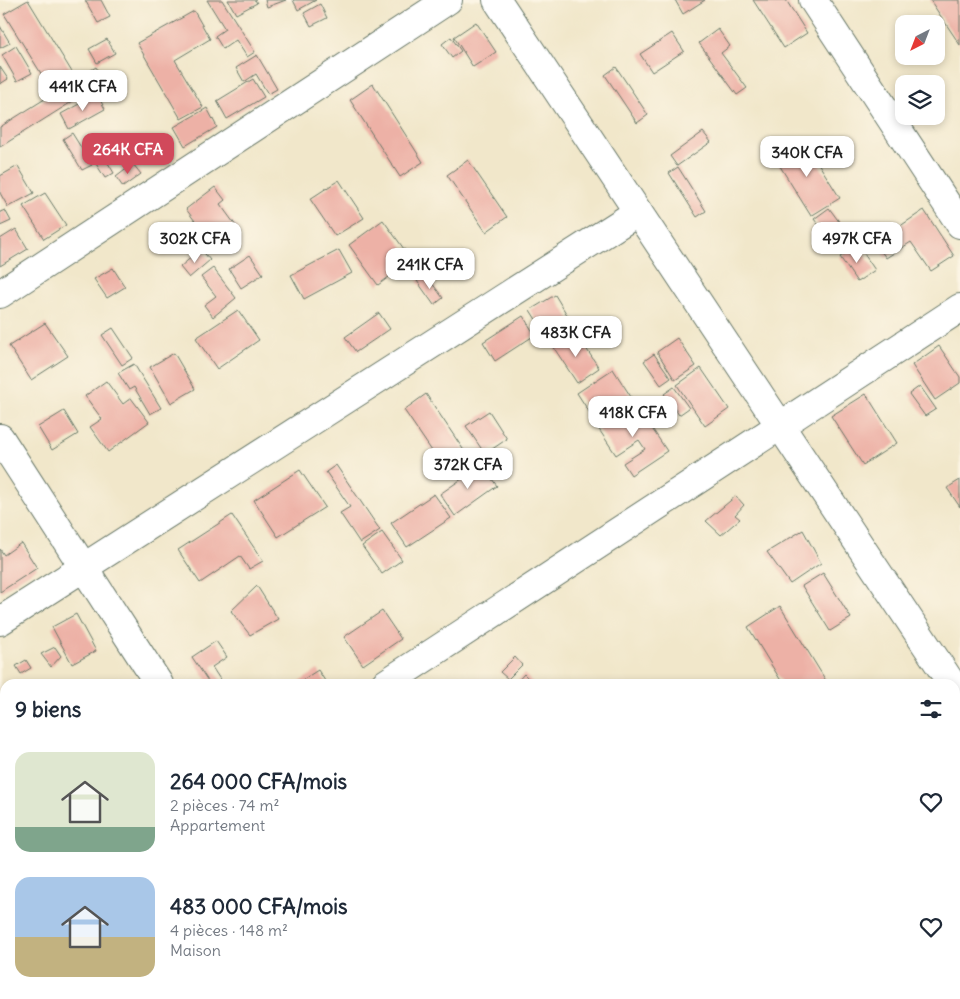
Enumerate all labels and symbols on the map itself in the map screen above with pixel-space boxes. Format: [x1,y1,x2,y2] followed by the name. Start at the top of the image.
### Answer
[895,15,945,65] north arrow
[31,70,135,112] pin: 441K CFA
[76,132,180,175] pin: 264K CFA
[755,136,859,178] pin: 340K CFA
[143,222,247,264] pin: 302K CFA
[805,222,909,264] pin: 497K CFA
[378,248,482,290] pin: 241K CFA
[524,316,628,358] pin: 483K CFA
[581,396,685,438] pin: 418K CFA
[416,448,520,490] pin: 372K CFA

